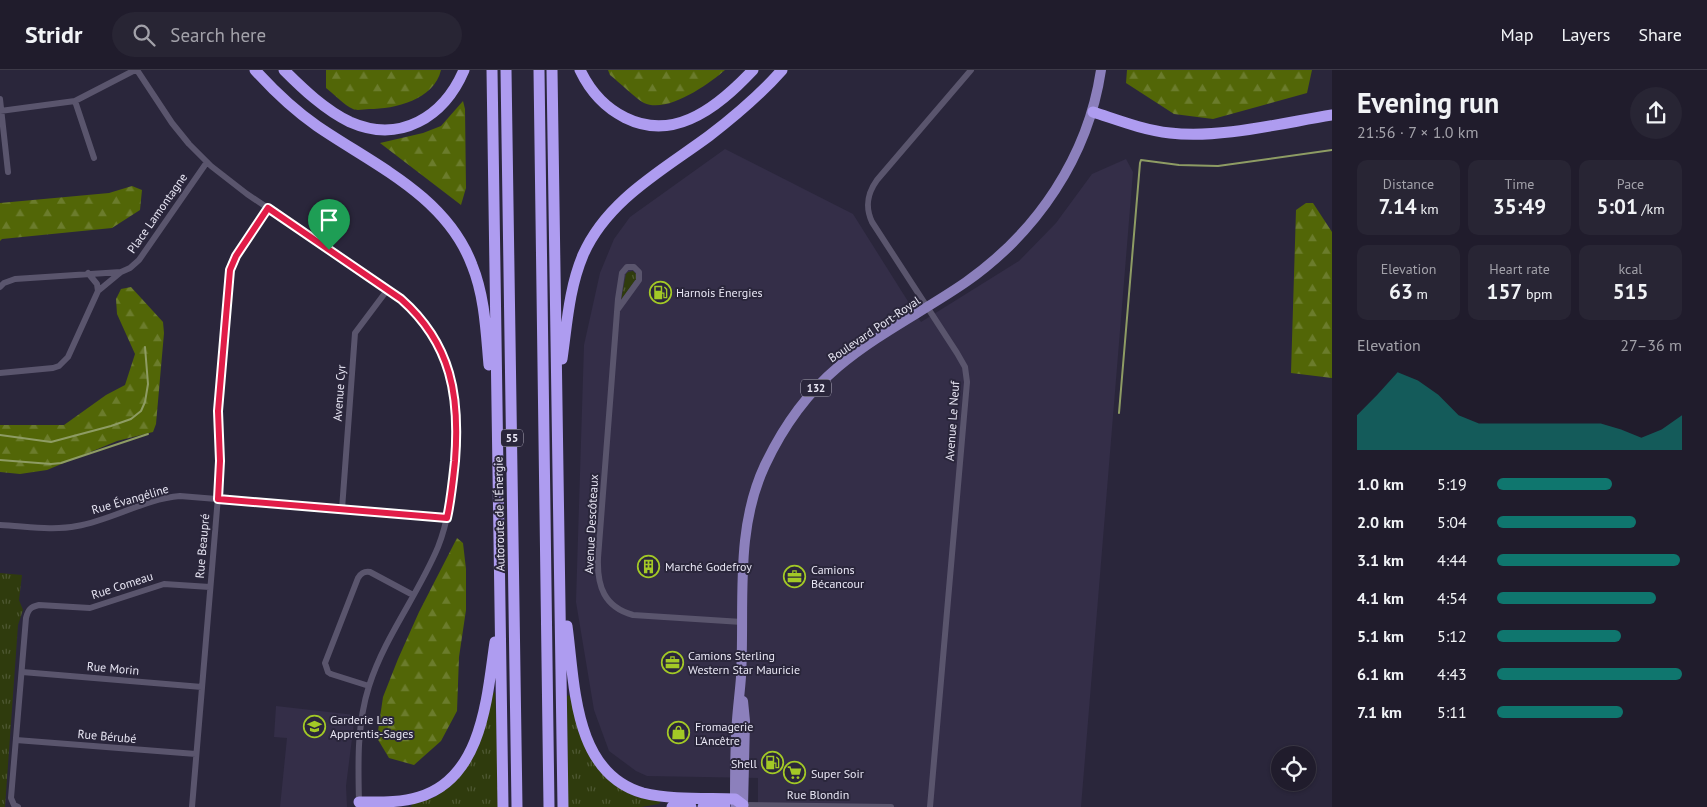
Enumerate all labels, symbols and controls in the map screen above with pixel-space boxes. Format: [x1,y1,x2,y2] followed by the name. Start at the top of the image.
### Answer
[112,12,462,57] search box
[25,19,82,50] text: Stridr
[130,21,158,49] icon: search
[170,23,266,47] text: Search here
[1501,23,1533,46] text: Map
[1561,23,1610,46] text: Layers
[1638,23,1682,46] text: Share
[1357,84,1499,121] text: Evening run
[1630,87,1682,139] button: share
[1357,122,1478,142] text: 21:56 · 7 × 1.0 km
[124,170,190,256] street label: Place Lamontagne
[1383,175,1434,193] text: Distance
[1504,175,1535,193] text: Time
[1617,175,1644,193] text: Pace
[1378,193,1417,220] text: 7.14
[1493,193,1546,220] text: 35:49
[1596,193,1638,220] text: 5:01
[308,199,350,250] pin
[1417,200,1439,218] text: km
[1638,200,1665,218] text: /km
[315,206,343,234] icon: arrive
[1381,260,1436,278] text: Elevation
[1489,260,1550,278] text: Heart rate
[1619,260,1642,278] text: kcal
[1389,278,1413,305] text: 63
[1487,278,1522,305] text: 157
[1613,278,1648,305] text: 515
[648,280,672,304] fuel station icon: Harnois Énergies
[676,285,763,300] place label: Harnois Énergies
[1413,285,1428,303] text: m
[1522,285,1552,303] text: bpm
[825,292,923,365] street label: Boulevard Port-Royal
[1357,335,1421,355] text: Elevation
[1620,335,1682,355] text: 27–36 m
[330,364,348,422] street label: Avenue Cyr
[942,379,962,461] street label: Avenue Le Neuf
[801,380,831,396] road number: 132
[501,429,523,446] road number: 55
[490,456,508,572] street label: Autoroute de l'Énergie
[581,474,601,574] street label: Avenue Descôteaux
[1357,474,1404,494] text: 1.0 km
[1437,474,1467,494] text: 5:19
[90,481,170,517] street label: Rue Évangéline
[1357,512,1404,532] text: 2.0 km
[1437,512,1467,532] text: 5:04
[192,513,212,579] street label: Rue Beaupré
[1357,550,1404,570] text: 3.1 km
[1437,550,1467,570] text: 4:44
[637,554,661,578] building icon: Marché Godefroy
[665,559,752,574] place label: Marché Godefroy
[811,562,864,591] place label: Camions Bécancour
[783,564,807,588] office icon: Camions Bécancour
[89,568,155,602] street label: Rue Comeau
[1357,588,1404,608] text: 4.1 km
[1437,588,1467,608] text: 4:54
[1357,626,1404,646] text: 5.1 km
[1437,626,1467,646] text: 5:12
[688,648,800,677] place label: Camions Sterling Western Star Mauricie
[660,650,684,674] office icon: Camions Sterling Western Star Mauricie
[86,658,140,678] street label: Rue Morin
[1357,664,1404,684] text: 6.1 km
[1437,664,1467,684] text: 4:43
[1357,702,1402,722] text: 7.1 km
[1437,702,1467,722] text: 5:11
[330,712,413,741] place label: Garderie Les Apprentis-Sages
[302,714,326,738] school or university icon: Garderie Les Apprentis-Sages
[695,719,753,748] place label: Fromagerie L'Ancêtre
[667,721,691,745] shop icon: Fromagerie L'Ancêtre
[77,726,137,746] street label: Rue Bérubé
[1271,746,1316,791] map controls
[1271,746,1316,791] button: locate
[761,751,785,775] fuel station icon: Shell
[731,756,757,771] place label: Shell
[783,761,807,785] supermarket icon: Super Soir
[811,766,864,781] place label: Super Soir
[787,787,849,802] street label: Rue Blondin

